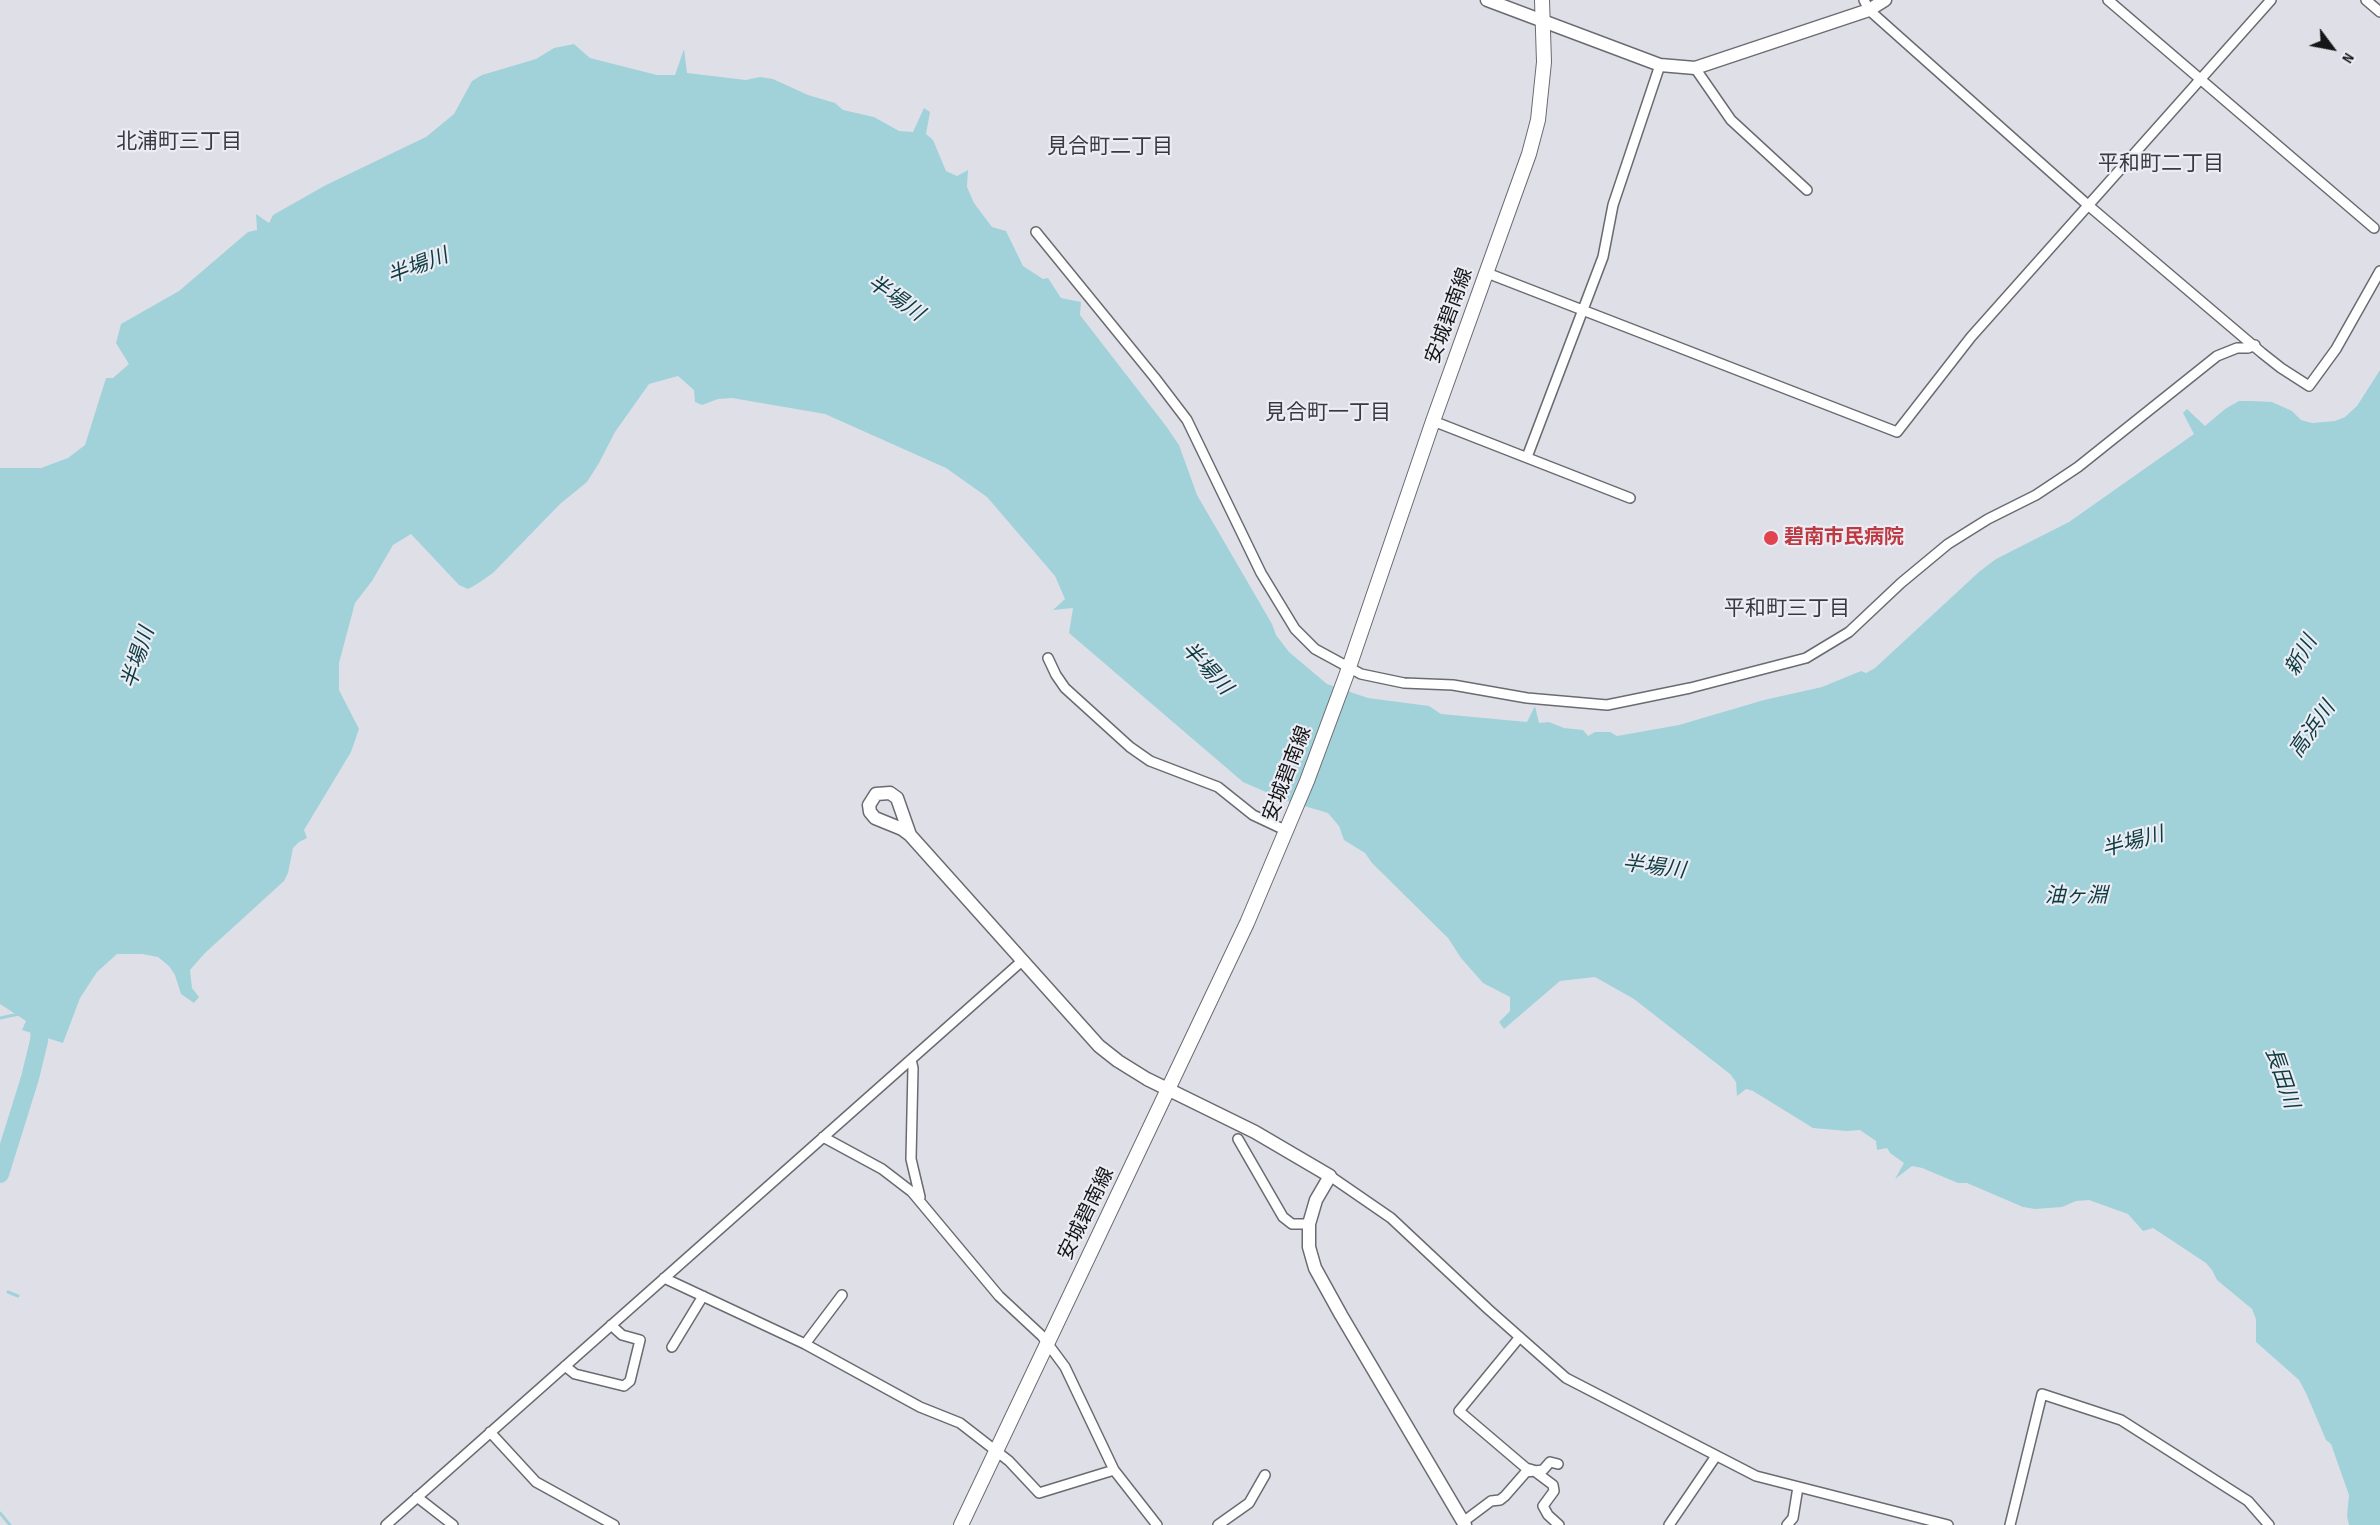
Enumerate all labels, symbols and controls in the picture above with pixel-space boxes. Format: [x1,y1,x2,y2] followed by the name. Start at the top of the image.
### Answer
[2302,18,2362,78] north arrow
[2337,49,2358,66] text: N
[116,130,242,156] district label: 北浦町三丁目
[1047,135,1173,161] district label: 見合町二丁目
[2098,152,2224,178] district label: 平和町二丁目
[384,244,452,290] water label: 半場川
[1422,265,1478,367] street label: 安城碧南線
[862,271,928,327] water label: 半場川
[1265,401,1391,427] district label: 見合町一丁目
[1784,526,1904,550] place label: 碧南市民病院
[1762,529,1780,547] marker: 碧南市民病院
[1724,597,1850,623] district label: 平和町三丁目
[117,624,161,692] water label: 半場川
[2281,632,2323,680] water label: 新川
[1175,637,1237,701] water label: 半場川
[2285,697,2341,763] water label: 高浜川
[1259,723,1317,825] street label: 安城碧南線
[2099,823,2167,863] water label: 半場川
[1621,852,1687,884] water label: 半場川
[2045,884,2107,910] water label: 油ヶ淵
[2259,1044,2303,1112] water label: 長田川
[1054,1164,1120,1264] street label: 安城碧南線

